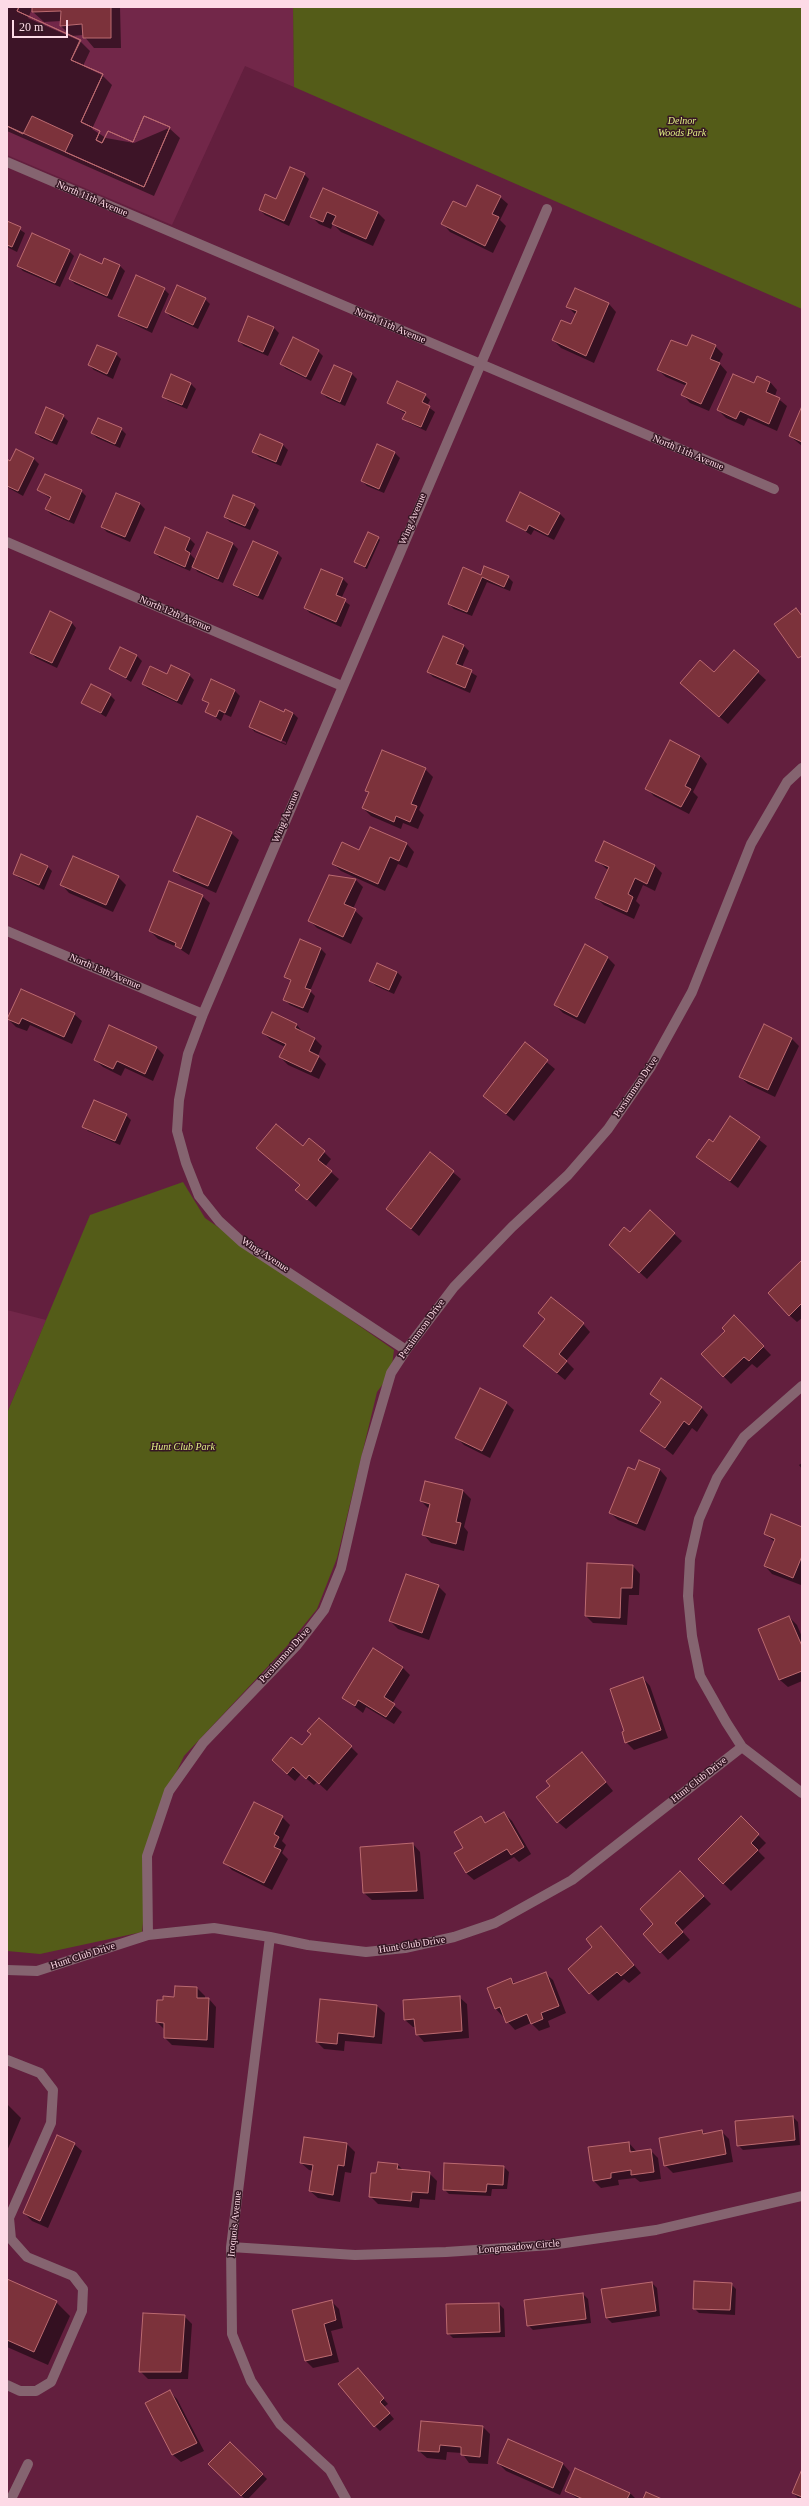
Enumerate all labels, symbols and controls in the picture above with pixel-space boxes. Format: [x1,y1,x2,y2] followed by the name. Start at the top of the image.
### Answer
[14,12,70,38] scale bar
[19,20,43,34] text: 20 m
[658,115,706,138] park label: Delnor Woods Park
[55,179,129,219] street label: North 11th Avenue
[353,306,427,346] street label: North 11th Avenue
[651,433,725,473] street label: North 11th Avenue
[397,491,429,547] street label: Wing Avenue
[137,594,213,634] street label: North 12th Avenue
[270,789,302,845] street label: Wing Avenue
[67,952,143,992] street label: North 13th Avenue
[611,1054,661,1120] street label: Persimmon Drive
[239,1235,291,1275] street label: Wing Avenue
[396,1297,448,1361] street label: Persimmon Drive
[151,1441,215,1453] park label: Hunt Club Park
[257,1625,313,1685] street label: Persimmon Drive
[669,1755,729,1805] street label: Hunt Club Drive
[378,1934,446,1956] street label: Hunt Club Drive
[49,1940,117,1972] street label: Hunt Club Drive
[226,2190,244,2258] street label: Iroquois Avenue
[478,2237,560,2257] street label: Longmeadow Circle

